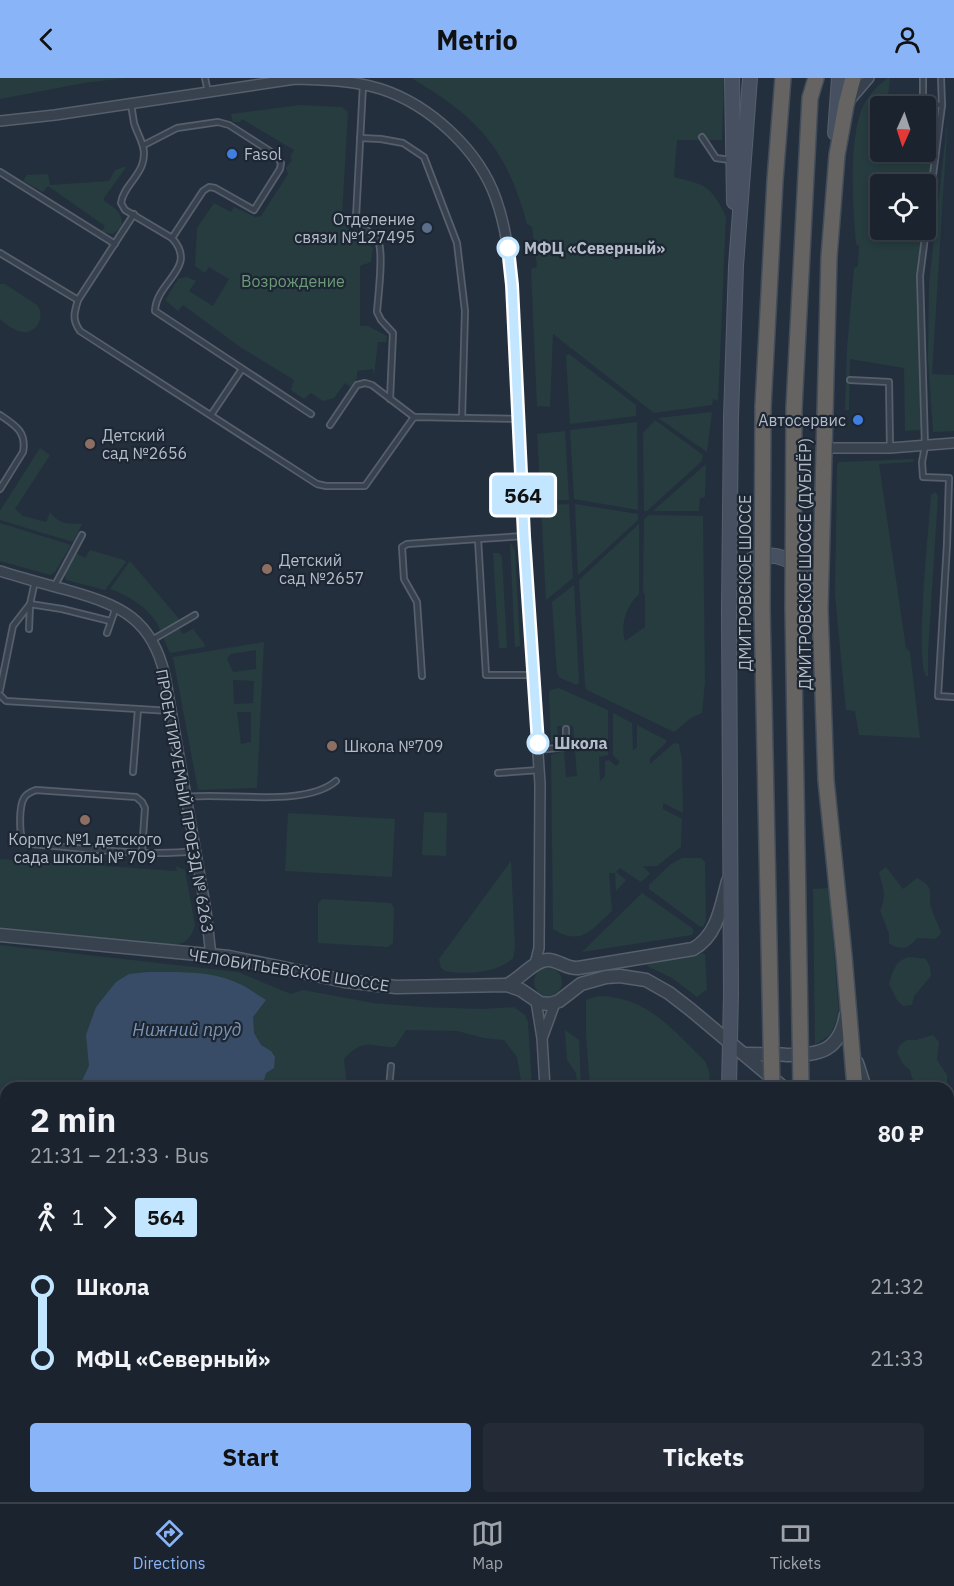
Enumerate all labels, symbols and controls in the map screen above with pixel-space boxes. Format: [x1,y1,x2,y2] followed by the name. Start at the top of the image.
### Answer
[436,22,518,57] text: Metrio
[30,23,63,56] icon: back
[891,23,924,56] icon: person
[870,96,936,162] north arrow
[870,96,936,240] map controls
[244,144,282,164] place label: Fasol
[225,147,239,161] marker: Fasol
[870,174,936,240] button: locate
[294,209,415,247] place label: Отделение связи №127495
[420,221,434,235] marker: Отделение связи №127495
[497,237,519,259] marker: МФЦ «Северный»
[524,238,665,258] place label: МФЦ «Северный»
[241,271,345,291] park label: Возрождение
[758,410,846,430] place label: Автосервис
[851,413,865,427] marker: Автосервис
[102,425,187,463] place label: Детский сад №2656
[83,437,97,451] marker: Детский сад №2656
[795,438,815,690] street label: ДМИТРОВСКОЕ ШОССЕ (ДУБЛЁР)
[488,476,558,514] line badge: 564
[504,481,542,509] text: 564
[735,495,755,671] street label: ДМИТРОВСКОЕ ШОССЕ
[279,550,364,588] place label: Детский сад №2657
[260,562,274,576] marker: Детский сад №2657
[152,667,218,935] street label: ПРОЕКТИРУЕМЫЙ ПРОЕЗД № 6263
[527,732,549,754] marker: Школа
[554,733,608,753] place label: Школа
[344,736,443,756] place label: Школа №709
[325,739,339,753] marker: Школа №709
[78,813,92,827] marker: Корпус №1 детского сада школы № 709
[8,829,162,867] place label: Корпус №1 детского сада школы № 709
[187,944,391,996] street label: ЧЕЛОБИТЬЕВСКОЕ ШОССЕ
[132,1018,242,1041] water label: Нижний пруд
[30,1098,116,1141] text: 2 min
[878,1119,924,1148] text: 80 ₽
[30,1142,209,1169] text: 21:31 – 21:33 · Bus
[30,1201,63,1234] icon: walk
[93,1201,126,1234] icon: forward
[147,1203,185,1231] text: 564
[72,1204,84,1231] text: 1
[76,1272,150,1301] text: Школа
[870,1273,924,1300] text: 21:32
[76,1344,270,1373] text: МФЦ «Северный»
[870,1345,924,1372] text: 21:33
[30,1423,471,1492] button: Start
[483,1423,924,1492] button: Tickets
[133,1517,206,1573] tab: Directions
[471,1517,504,1573] tab: Map
[770,1517,821,1573] tab: Tickets

